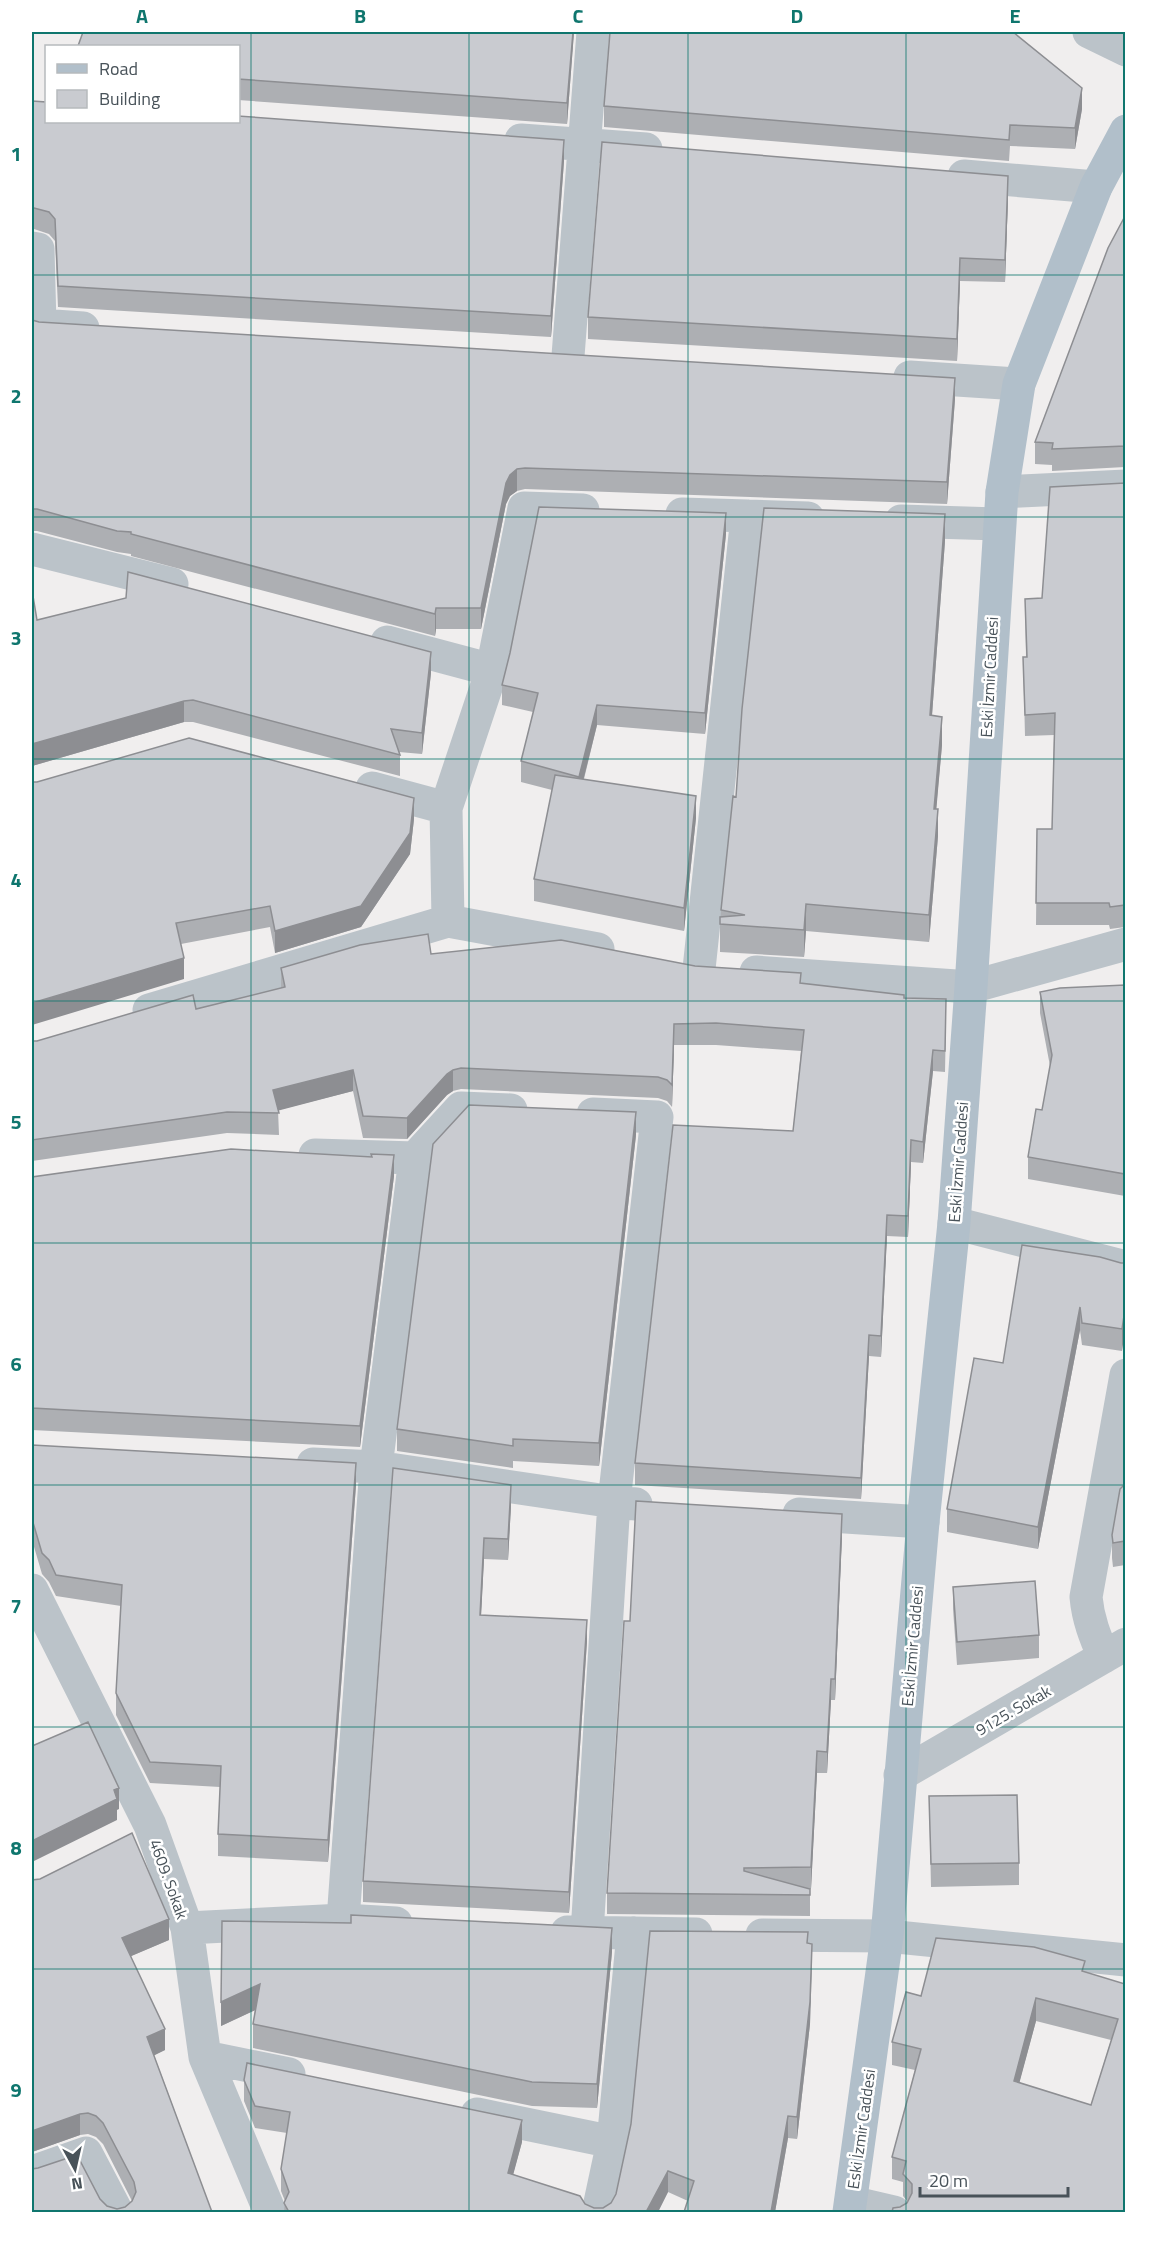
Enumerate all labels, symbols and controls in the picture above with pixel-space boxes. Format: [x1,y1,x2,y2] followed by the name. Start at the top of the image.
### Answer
[136,0,148,31] text: A
[354,0,366,31] text: B
[573,0,584,31] text: C
[791,0,803,31] text: D
[1009,0,1021,31] text: E
[45,45,240,123] legend
[99,55,138,82] text: Road
[99,85,160,112] text: Building
[10,138,22,169] text: 1
[10,380,22,411] text: 2
[974,616,1004,738] street label: Eski İzmir Caddesi
[10,622,22,653] text: 3
[10,864,22,895] text: 4
[942,1101,974,1223] street label: Eski İzmir Caddesi
[10,1106,22,1137] text: 5
[10,1348,22,1379] text: 6
[895,1585,929,1707] street label: Eski İzmir Caddesi
[10,1590,22,1621] text: 7
[971,1679,1055,1741] street label: 9125. Sokak
[10,1832,22,1863] text: 8
[143,1836,195,1923] street label: 4609. Sokak
[841,2068,881,2190] street label: Eski İzmir Caddesi
[10,2074,22,2105] text: 9
[45,2139,105,2199] north arrow
[920,2160,1068,2198] scale bar
[929,2167,968,2194] text: 20 m
[70,2171,84,2197] text: N

